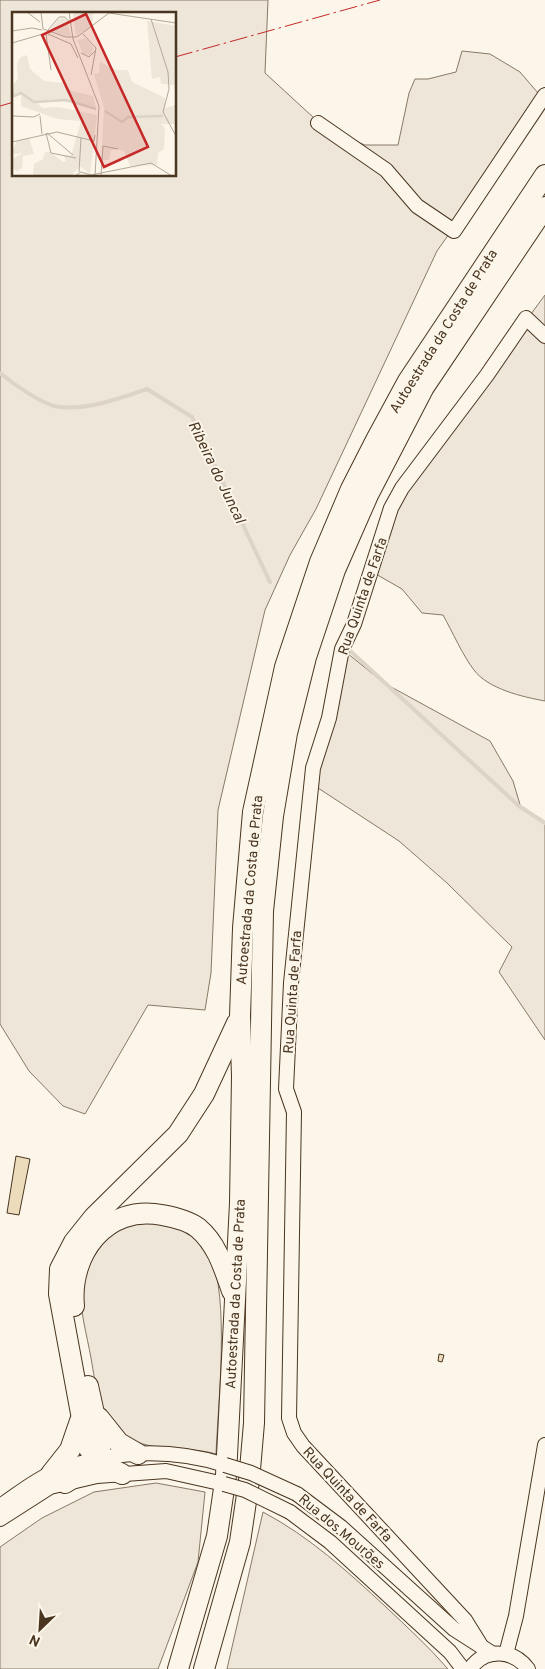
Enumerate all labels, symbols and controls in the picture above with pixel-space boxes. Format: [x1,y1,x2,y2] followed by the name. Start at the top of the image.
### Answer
[12,12,176,176] inset map
[387,247,502,417] street label: Autoestrada da Costa de Prata
[183,418,249,528] water label: Ribeira do Juncal
[335,535,392,658] street label: Rua Quinta de Farfa
[234,795,267,986] street label: Autoestrada da Costa de Prata
[281,930,306,1054] street label: Rua Quinta de Farfa
[223,1199,250,1390] street label: Autoestrada da Costa de Prata
[299,1444,395,1546] street label: Rua Quinta de Farfa
[294,1491,388,1573] street label: Rua dos Mourões
[15,1604,65,1654] north arrow
[27,1630,43,1649] text: N

